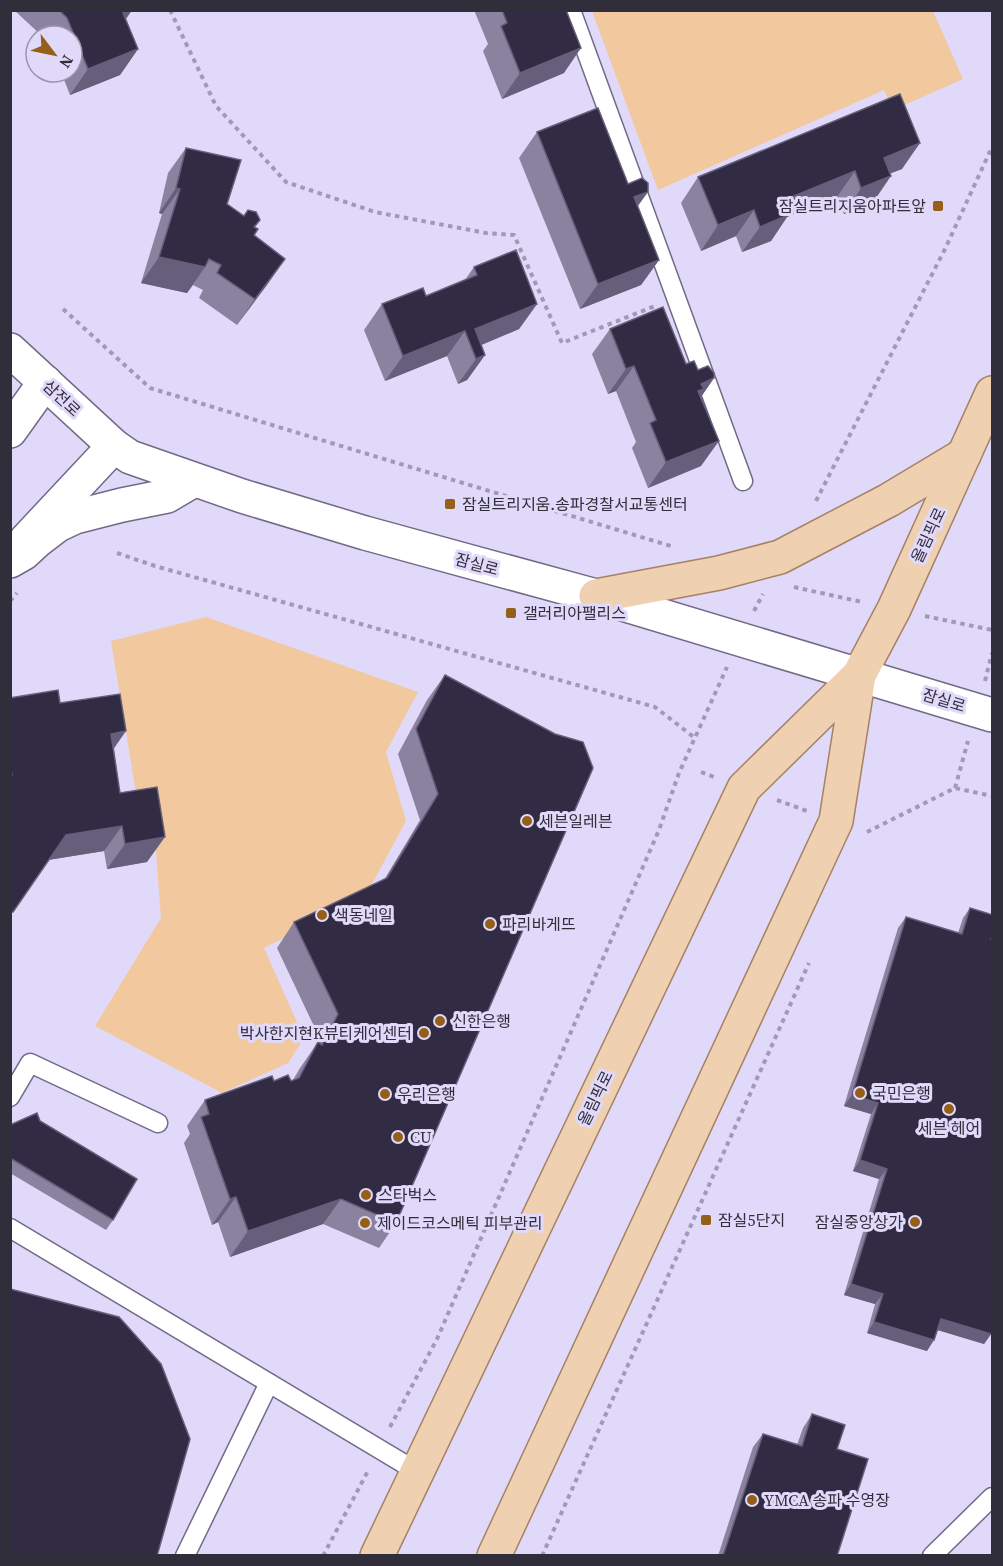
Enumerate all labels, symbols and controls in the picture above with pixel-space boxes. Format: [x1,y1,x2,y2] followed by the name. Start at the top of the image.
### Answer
[24,24,84,84] north arrow
[54,51,79,73] text: N
[779,195,926,217] place label: 잠실트리지움아파트앞
[931,199,945,213] marker: 잠실트리지움아파트앞
[38,375,86,421] street label: 삼전로
[462,493,688,515] place label: 잠실트리지움.송파경찰서교통센터
[443,497,457,511] marker: 잠실트리지움.송파경찰서교통센터
[906,503,951,566] street label: 올림픽로
[453,548,501,580] street label: 잠실로
[523,602,626,624] place label: 갤러리아팰리스
[504,606,518,620] marker: 갤러리아팰리스
[920,683,969,717] street label: 잠실로
[539,810,613,832] place label: 세븐일레븐
[520,814,534,828] marker: 세븐일레븐
[334,904,393,926] place label: 색동네일
[315,908,329,922] marker: 색동네일
[502,913,576,935] place label: 파리바게뜨
[483,917,497,931] marker: 파리바게뜨
[452,1010,511,1032] place label: 신한은행
[433,1014,447,1028] marker: 신한은행
[239,1022,412,1044] place label: 박사한지현K뷰티케어센터
[417,1026,431,1040] marker: 박사한지현K뷰티케어센터
[572,1066,618,1129] street label: 올림픽로
[872,1082,931,1104] place label: 국민은행
[397,1083,456,1105] place label: 우리은행
[853,1086,867,1100] marker: 국민은행
[378,1087,392,1101] marker: 우리은행
[942,1102,956,1116] marker: 세븐 헤어
[918,1117,980,1139] place label: 세븐 헤어
[410,1126,432,1148] place label: CU
[391,1130,405,1144] marker: CU
[378,1184,437,1206] place label: 스타벅스
[359,1188,373,1202] marker: 스타벅스
[718,1209,785,1231] place label: 잠실5단지
[815,1211,903,1233] place label: 잠실중앙상가
[377,1212,543,1234] place label: 제이드코스메틱 피부관리
[699,1213,713,1227] marker: 잠실5단지
[908,1215,922,1229] marker: 잠실중앙상가
[358,1216,372,1230] marker: 제이드코스메틱 피부관리
[764,1489,890,1511] place label: YMCA 송파 수영장
[745,1493,759,1507] marker: YMCA 송파 수영장

